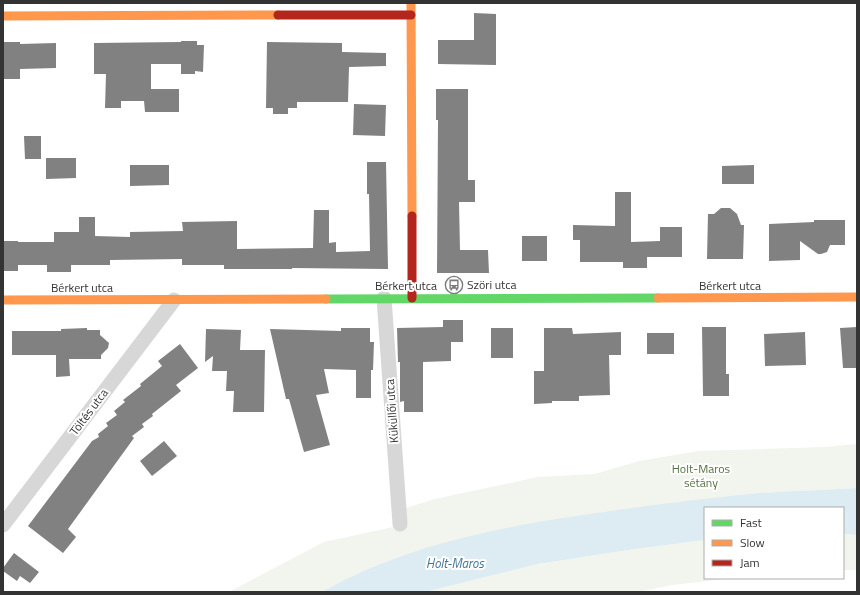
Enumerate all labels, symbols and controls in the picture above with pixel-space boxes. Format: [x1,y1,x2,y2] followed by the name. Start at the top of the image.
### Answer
[444,275,464,295] bus stop icon: Szöri utca
[467,275,516,294] place label: Szöri utca
[375,276,437,295] street label: Bérkert utca
[699,276,761,295] street label: Bérkert utca
[51,278,113,297] street label: Bérkert utca
[380,378,403,444] street label: Küküllői utca
[65,384,113,439] street label: Töltés utca
[672,459,731,492] park label: Holt-Maros sétány
[704,507,844,579] legend
[740,513,763,532] text: Fast
[740,533,765,552] text: Slow
[426,553,485,573] water label: Holt-Maros
[740,553,760,572] text: Jam

